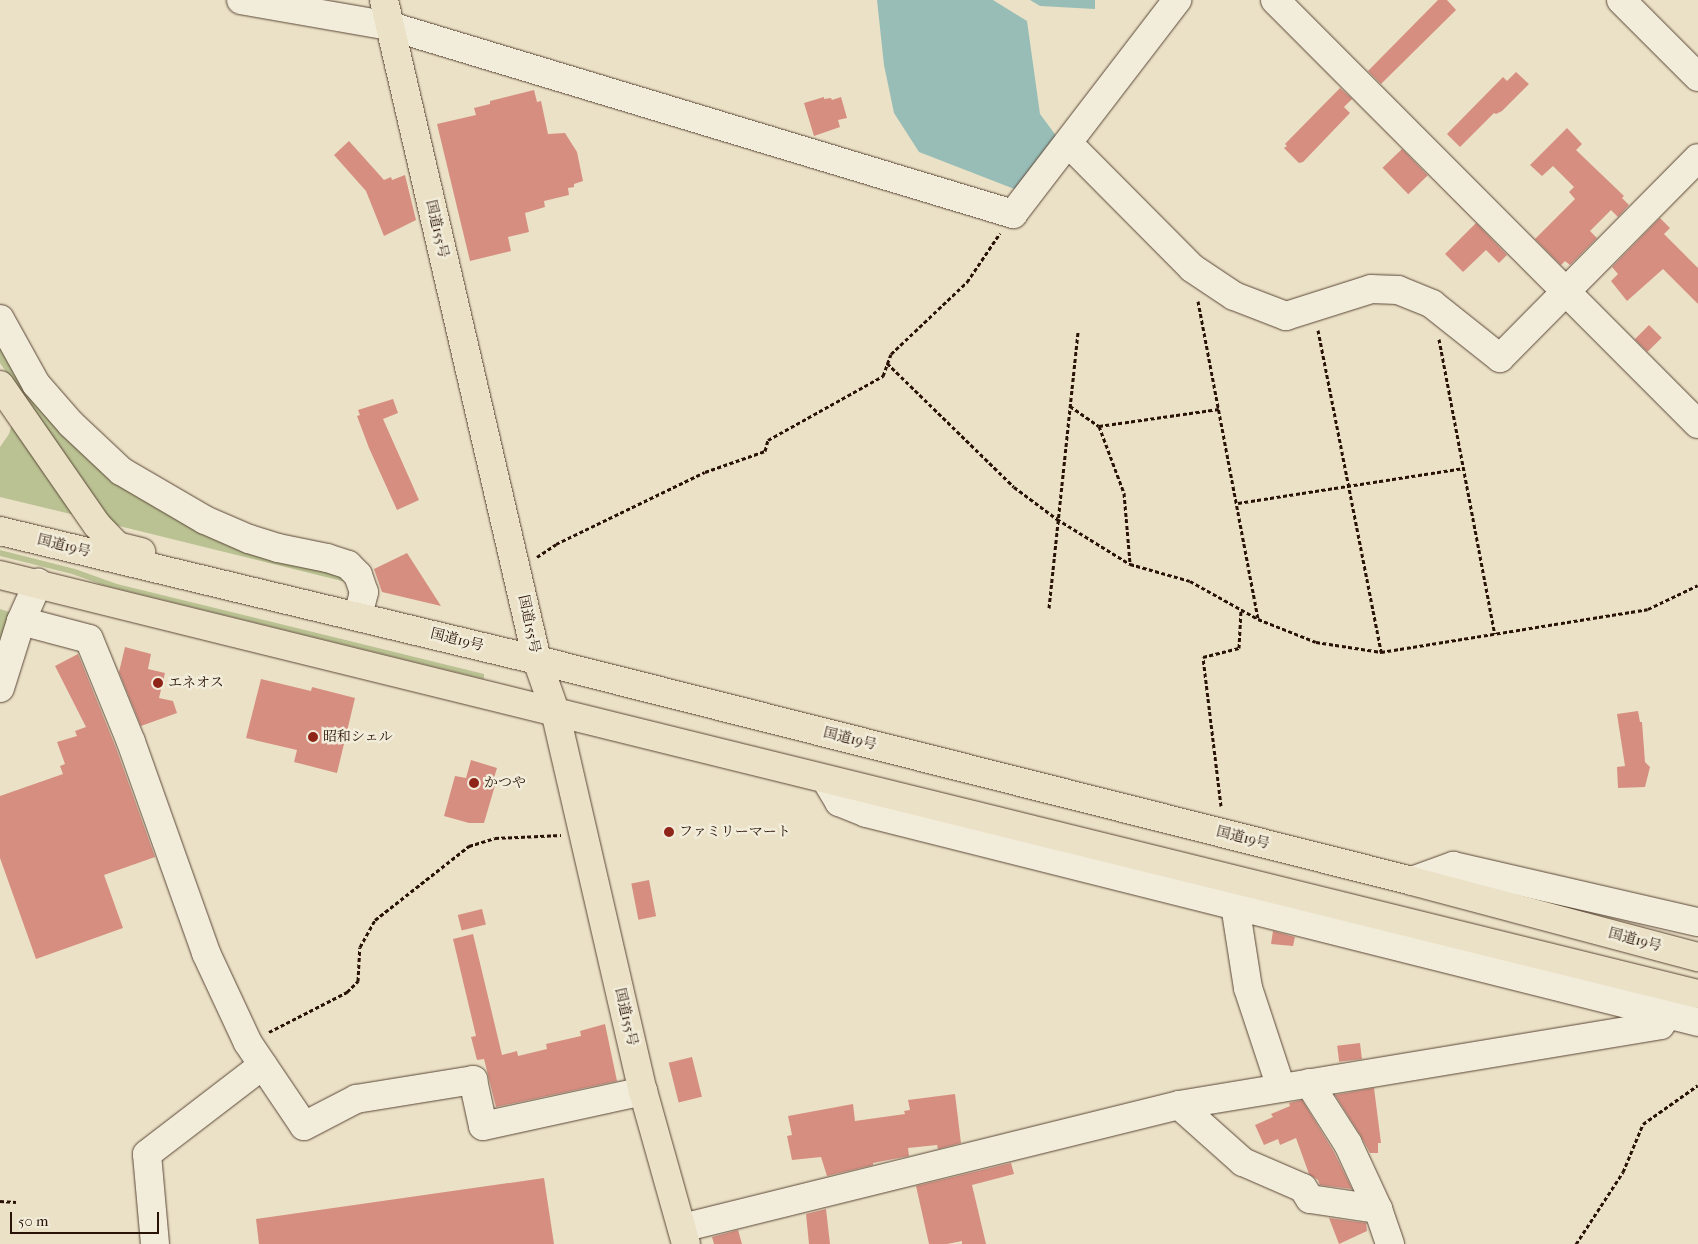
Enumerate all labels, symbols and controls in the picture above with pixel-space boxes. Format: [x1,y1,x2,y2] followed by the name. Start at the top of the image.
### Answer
[422,198,452,260] street label: 国道155号
[36,531,92,561] street label: 国道19号
[515,593,543,655] street label: 国道155号
[429,625,485,655] street label: 国道19号
[168,675,224,691] place label: エネオス
[152,677,164,689] marker: エネオス
[822,724,878,754] street label: 国道19号
[323,729,393,745] place label: 昭和シェル
[307,731,319,743] marker: 昭和シェル
[484,775,526,791] place label: かつや
[468,777,480,789] marker: かつや
[1215,823,1271,853] street label: 国道19号
[679,824,791,840] place label: ファミリーマート
[663,826,675,838] marker: ファミリーマート
[1607,925,1663,955] street label: 国道19号
[611,986,641,1048] street label: 国道155号
[12,1202,161,1234] scale bar
[18,1212,48,1230] text: 50 m

